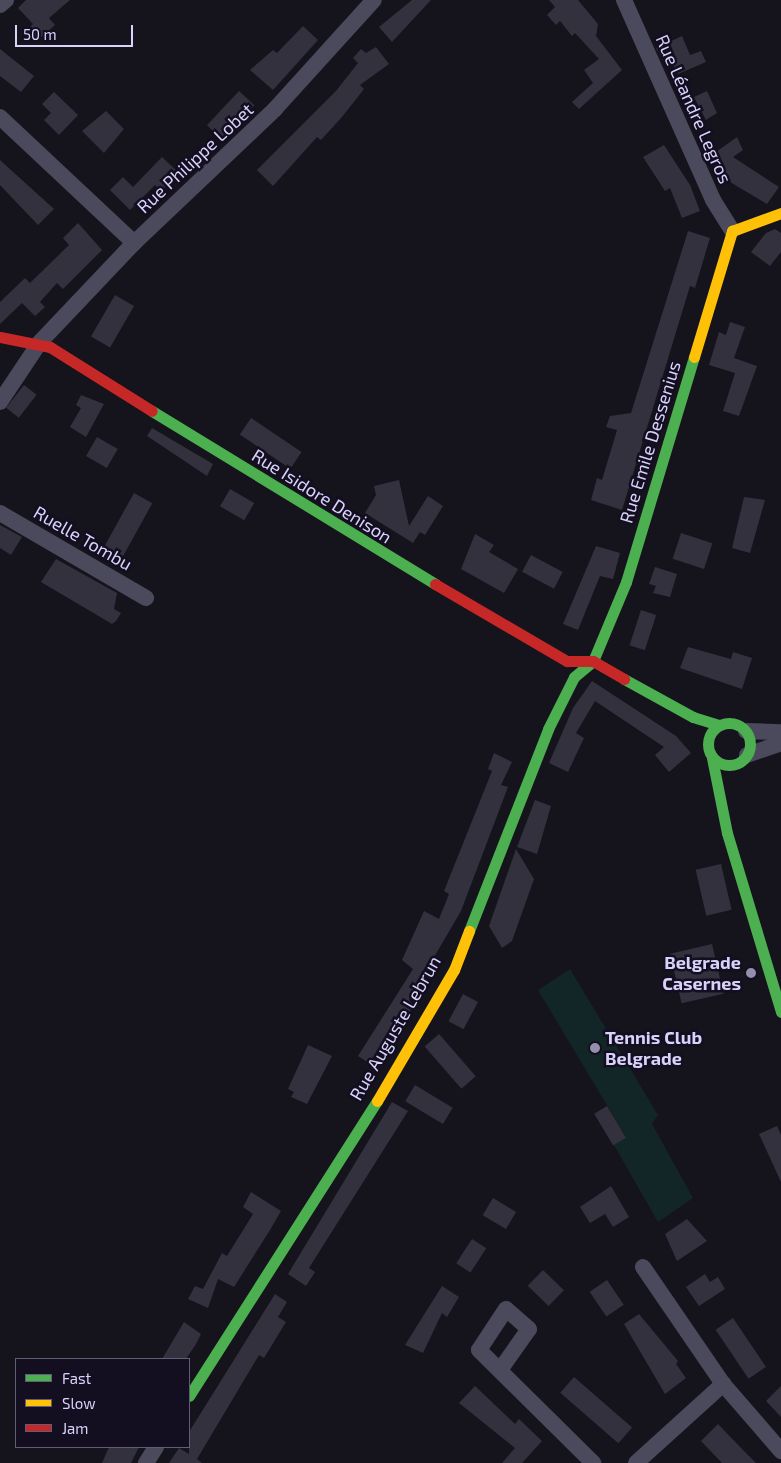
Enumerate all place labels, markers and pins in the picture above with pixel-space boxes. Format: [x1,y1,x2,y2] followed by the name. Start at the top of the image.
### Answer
[662,952,741,994] place label: Belgrade Casernes
[745,967,757,979] marker: Belgrade Casernes
[605,1027,702,1070] place label: Tennis Club Belgrade
[589,1042,601,1054] marker: Tennis Club Belgrade

